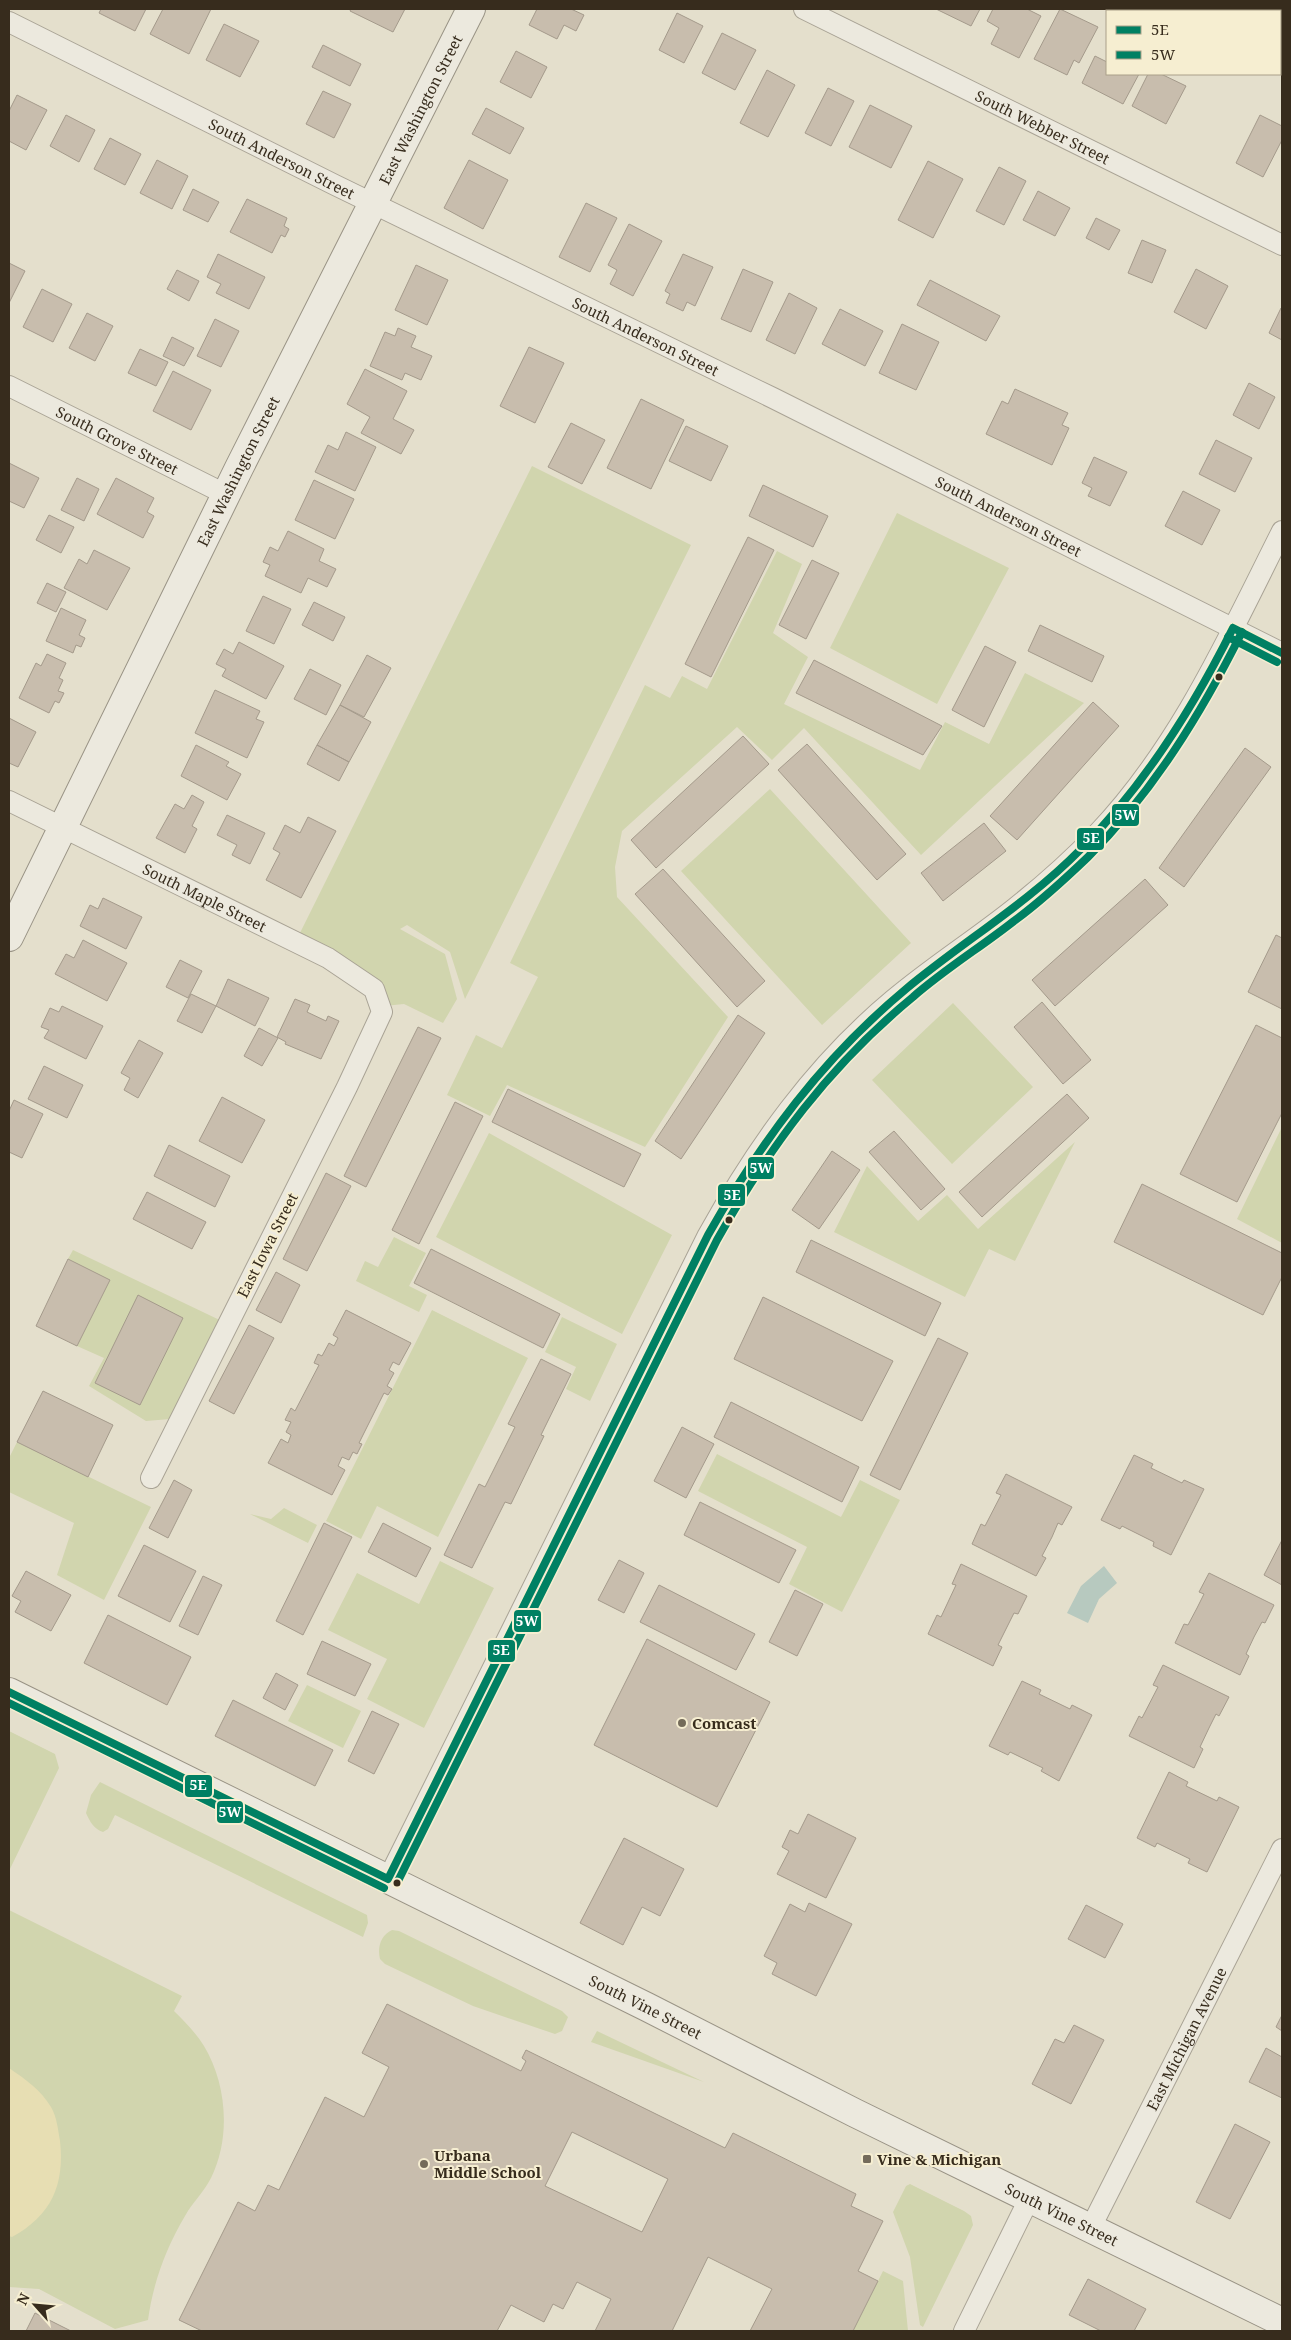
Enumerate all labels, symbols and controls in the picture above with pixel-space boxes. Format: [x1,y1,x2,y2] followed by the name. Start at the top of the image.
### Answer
[1106,10,1281,75] legend
[1151,19,1169,39] text: 5E
[374,31,466,188] street label: East Washington Street
[1151,44,1175,64] text: 5W
[972,85,1113,168] street label: South Webber Street
[206,114,358,203] street label: South Anderson Street
[569,292,722,380] street label: South Anderson Street
[192,393,284,550] street label: East Washington Street
[53,401,182,479] street label: South Grove Street
[932,471,1085,561] street label: South Anderson Street
[1214,672,1224,682] unlabelled marker
[1111,803,1140,827] line badge: 5W
[1115,805,1137,824] text: 5W
[1076,827,1105,851] line badge: 5E
[1082,828,1100,847] text: 5E
[139,858,270,936] street label: South Maple Street
[747,1156,775,1180] line badge: 5W
[750,1158,772,1177] text: 5W
[717,1183,746,1207] line badge: 5E
[723,1185,741,1204] text: 5E
[232,1189,302,1301] street label: East Iowa Street
[724,1215,734,1225] unlabelled marker
[513,1609,542,1633] line badge: 5W
[516,1611,538,1630] text: 5W
[487,1639,516,1663] line badge: 5E
[492,1640,510,1659] text: 5E
[692,1713,756,1733] place label: Comcast
[676,1717,688,1729] marker: Comcast
[184,1774,213,1798] line badge: 5E
[189,1775,207,1794] text: 5E
[216,1800,244,1824] line badge: 5W
[219,1802,241,1821] text: 5W
[392,1878,402,1888] unlabelled marker
[1142,1964,1231,2114] street label: East Michigan Avenue
[586,1970,705,2043] street label: South Vine Street
[434,2145,542,2182] place label: Urbana Middle School
[877,2149,1001,2169] place label: Vine & Michigan
[861,2153,873,2165] marker: Vine & Michigan
[418,2158,430,2170] marker: Urbana Middle School
[1002,2178,1121,2250] street label: South Vine Street
[10,2280,60,2330] north arrow
[12,2290,34,2308] text: N

